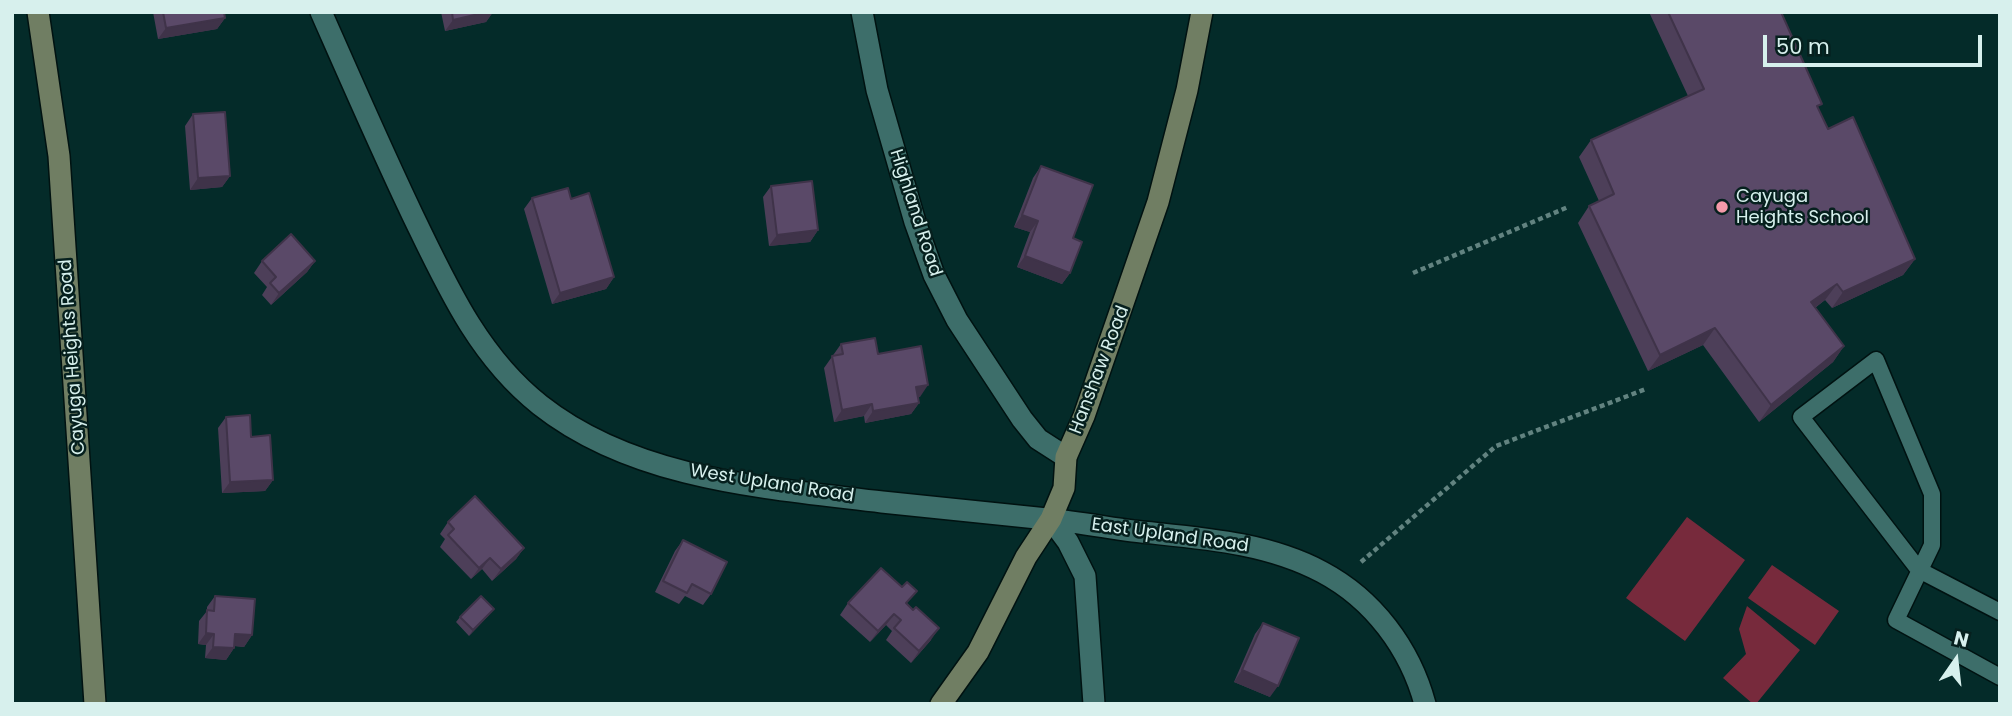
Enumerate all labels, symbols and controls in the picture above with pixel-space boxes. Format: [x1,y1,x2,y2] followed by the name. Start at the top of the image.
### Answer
[1767,21,1986,65] scale bar
[1776,32,1830,61] text: 50 m
[884,147,946,279] street label: Highland Road
[1736,186,1869,228] place label: Cayuga Heights School
[1714,199,1730,215] marker: Cayuga Heights School
[55,258,91,456] street label: Cayuga Heights Road
[1066,303,1134,437] street label: Hanshaw Road
[688,460,856,508] street label: West Upland Road
[1090,514,1250,558] street label: East Upland Road
[1951,624,1971,654] text: N
[1921,625,1991,695] north arrow

